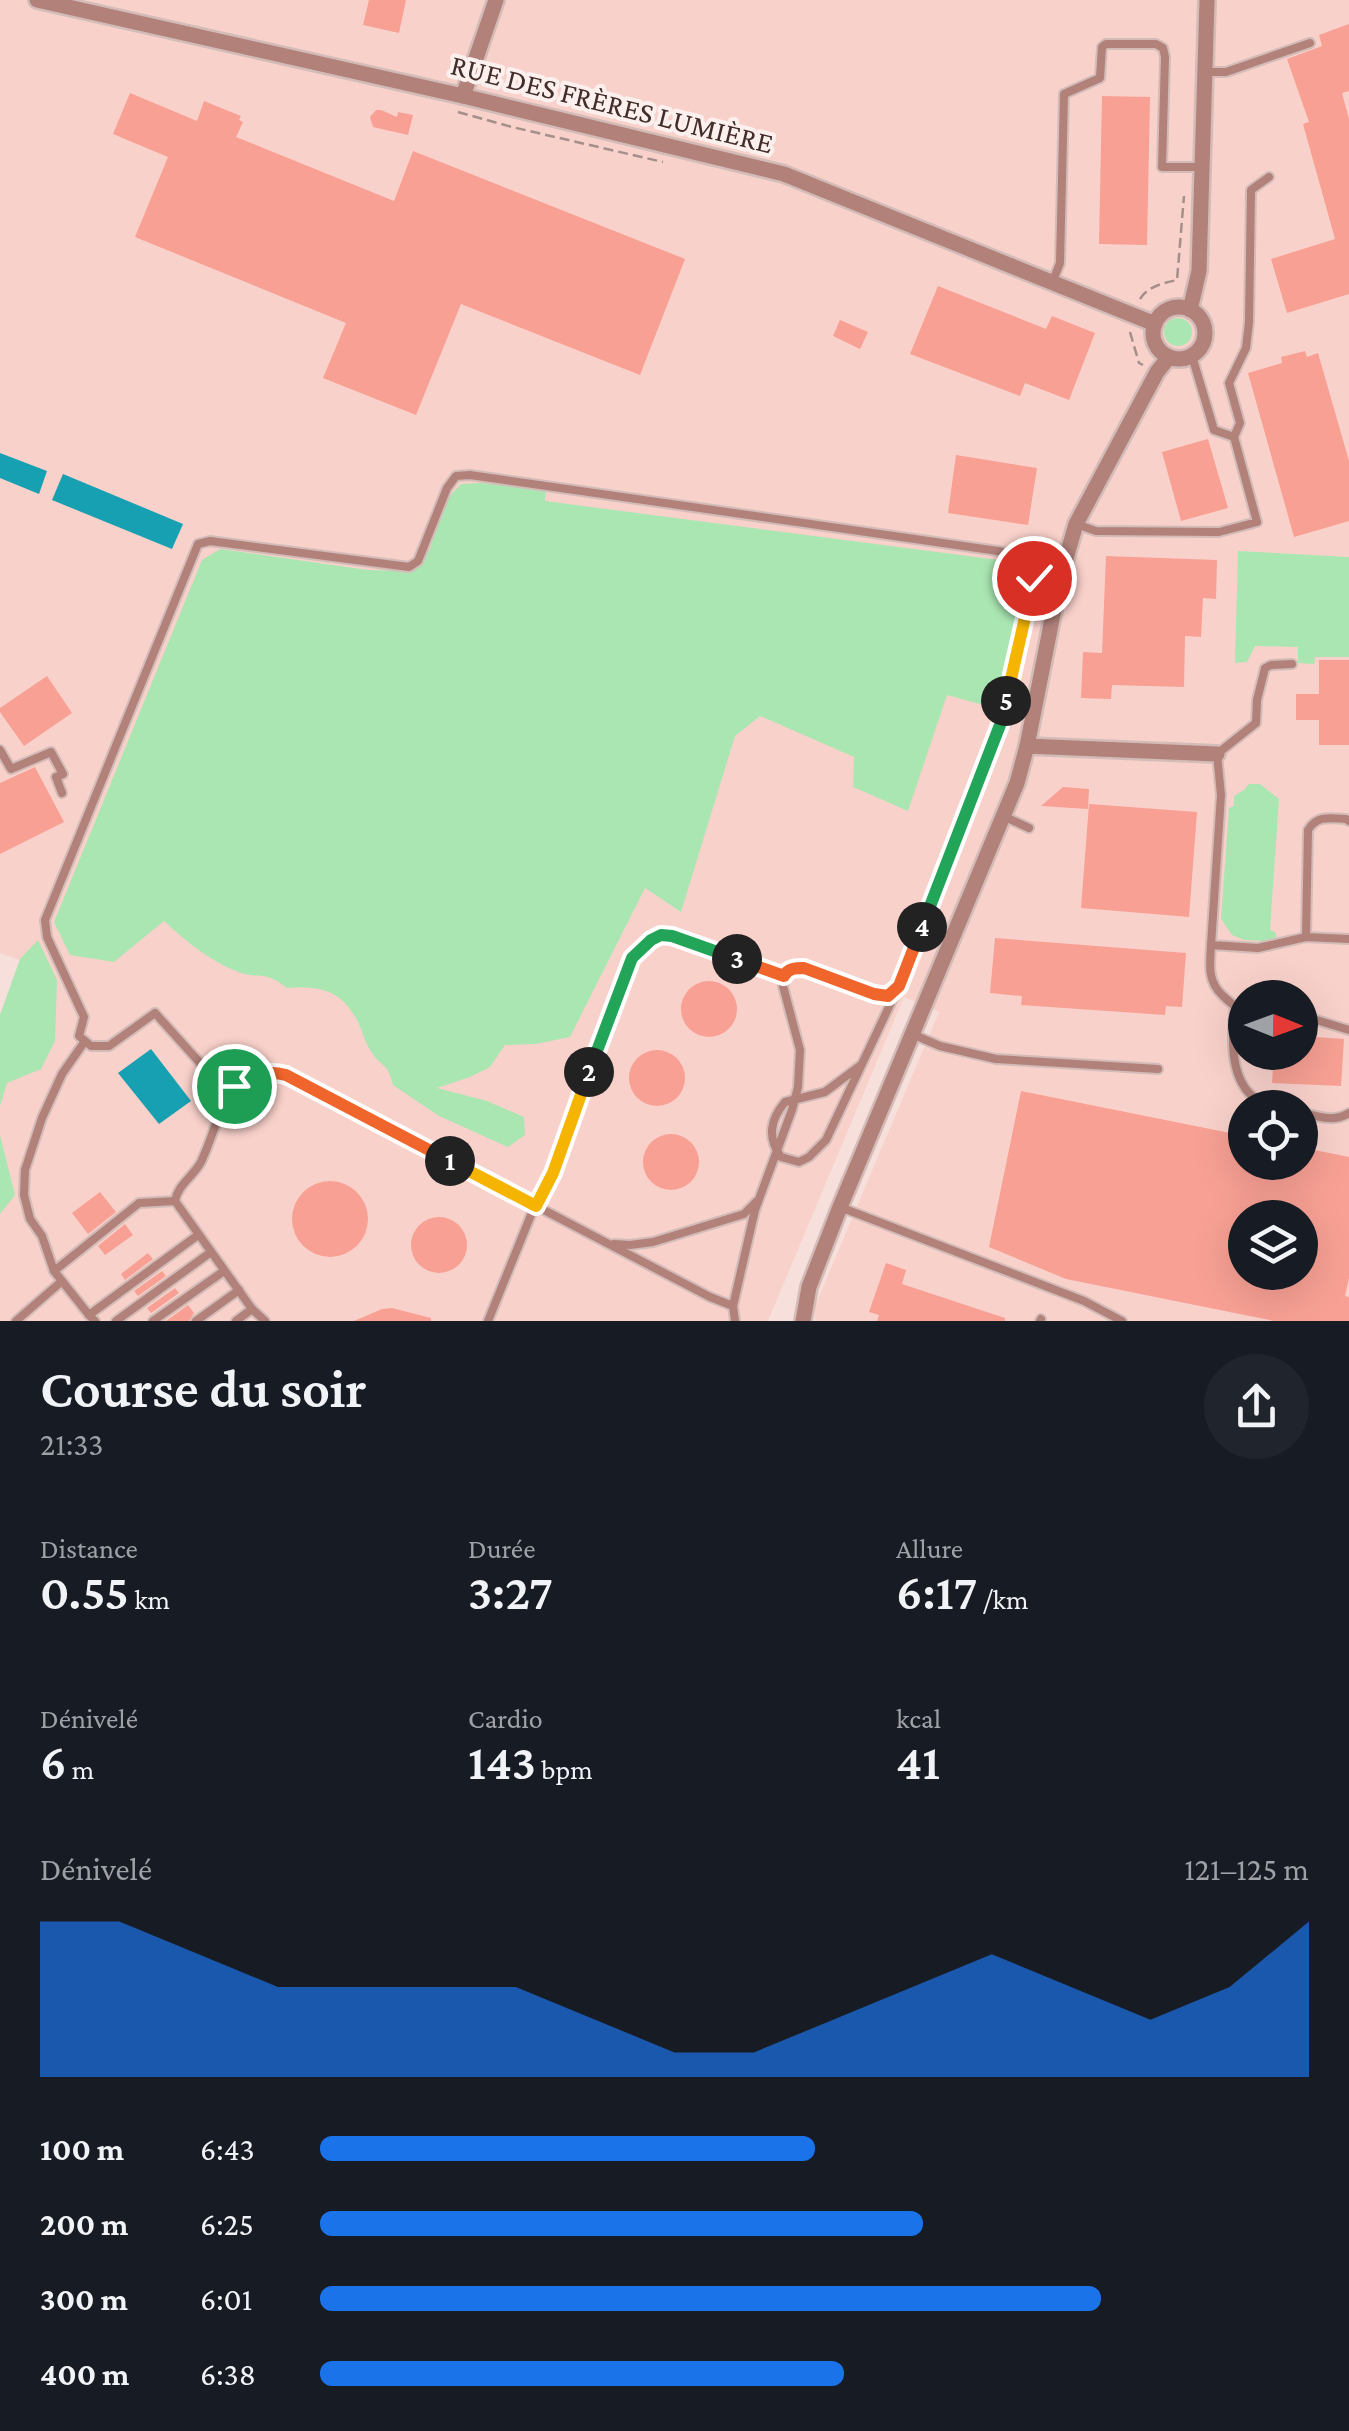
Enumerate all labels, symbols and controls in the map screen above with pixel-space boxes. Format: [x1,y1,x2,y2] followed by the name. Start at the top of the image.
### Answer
[447,47,777,160] street label: RUE DES FRÈRES LUMIÈRE
[992,536,1077,621] pin
[1007,551,1062,606] icon: check
[981,676,1031,726] pin: 5
[999,685,1013,716] text: 5
[897,902,947,952] pin: 4
[914,911,930,942] text: 4
[712,934,762,984] pin: 3
[730,943,744,974] text: 3
[1228,980,1318,1070] north arrow
[1228,980,1318,1290] map controls
[192,1044,277,1129] pin
[564,1047,614,1097] pin: 2
[582,1056,596,1087] text: 2
[207,1059,262,1114] icon: arrive
[1228,1090,1318,1180] button: locate
[425,1136,475,1186] pin: 1
[445,1145,455,1176] text: 1
[1228,1200,1318,1290] button: layers
[1204,1354,1309,1459] button: share
[40,1358,367,1419] text: Course du soir
[40,1426,103,1462] text: 21:33
[40,1533,138,1564] text: Distance
[468,1533,535,1564] text: Durée
[896,1533,963,1564] text: Allure
[40,1564,129,1620] text: 0.55
[468,1564,553,1620] text: 3:27
[896,1564,977,1620] text: 6:17
[129,1584,170,1615] text: km
[977,1584,1028,1615] text: /km
[40,1703,138,1734] text: Dénivelé
[468,1703,543,1734] text: Cardio
[896,1703,941,1734] text: kcal
[40,1734,67,1790] text: 6
[468,1734,536,1790] text: 143
[896,1734,940,1790] text: 41
[67,1754,94,1785] text: m
[536,1754,593,1785] text: bpm
[40,1851,152,1887] text: Dénivelé
[1184,1851,1309,1887] text: 121–125 m
[40,2131,124,2167] text: 100 m
[200,2131,255,2167] text: 6:43
[40,2206,128,2242] text: 200 m
[200,2206,254,2242] text: 6:25
[40,2281,128,2317] text: 300 m
[200,2281,252,2317] text: 6:01
[40,2356,129,2392] text: 400 m
[200,2356,256,2392] text: 6:38

